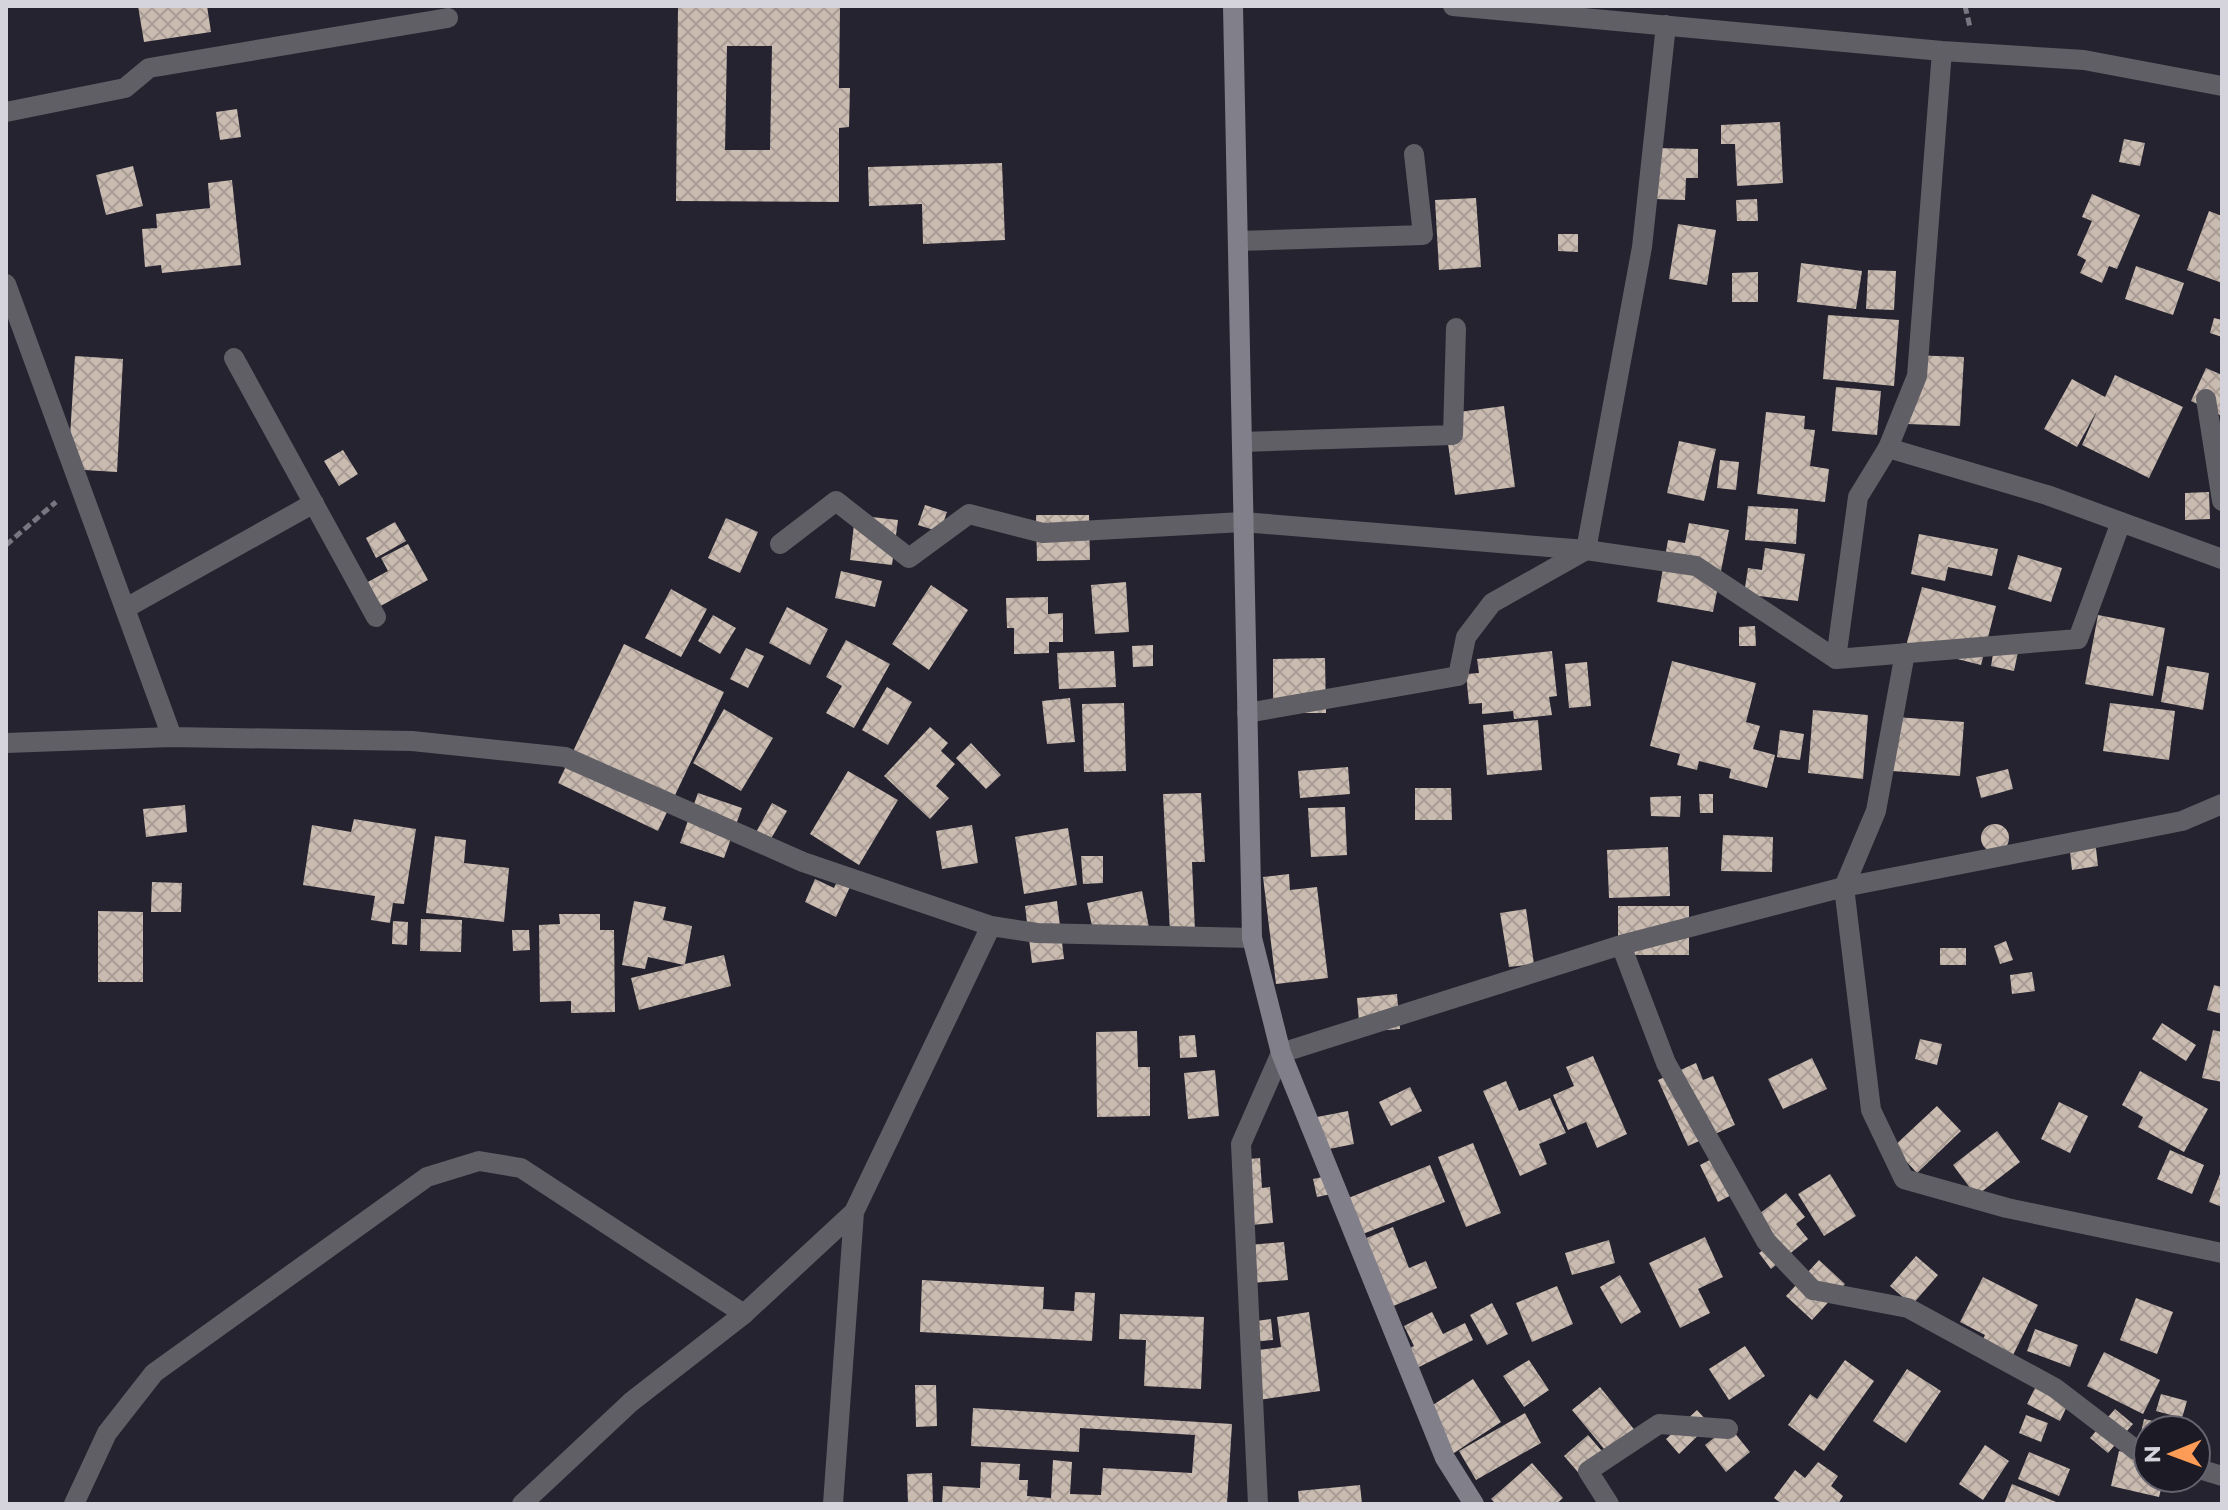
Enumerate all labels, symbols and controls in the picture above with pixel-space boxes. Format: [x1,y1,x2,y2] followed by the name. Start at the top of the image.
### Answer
[2132,1414,2212,1494] north arrow
[2139,1445,2166,1463] text: N

